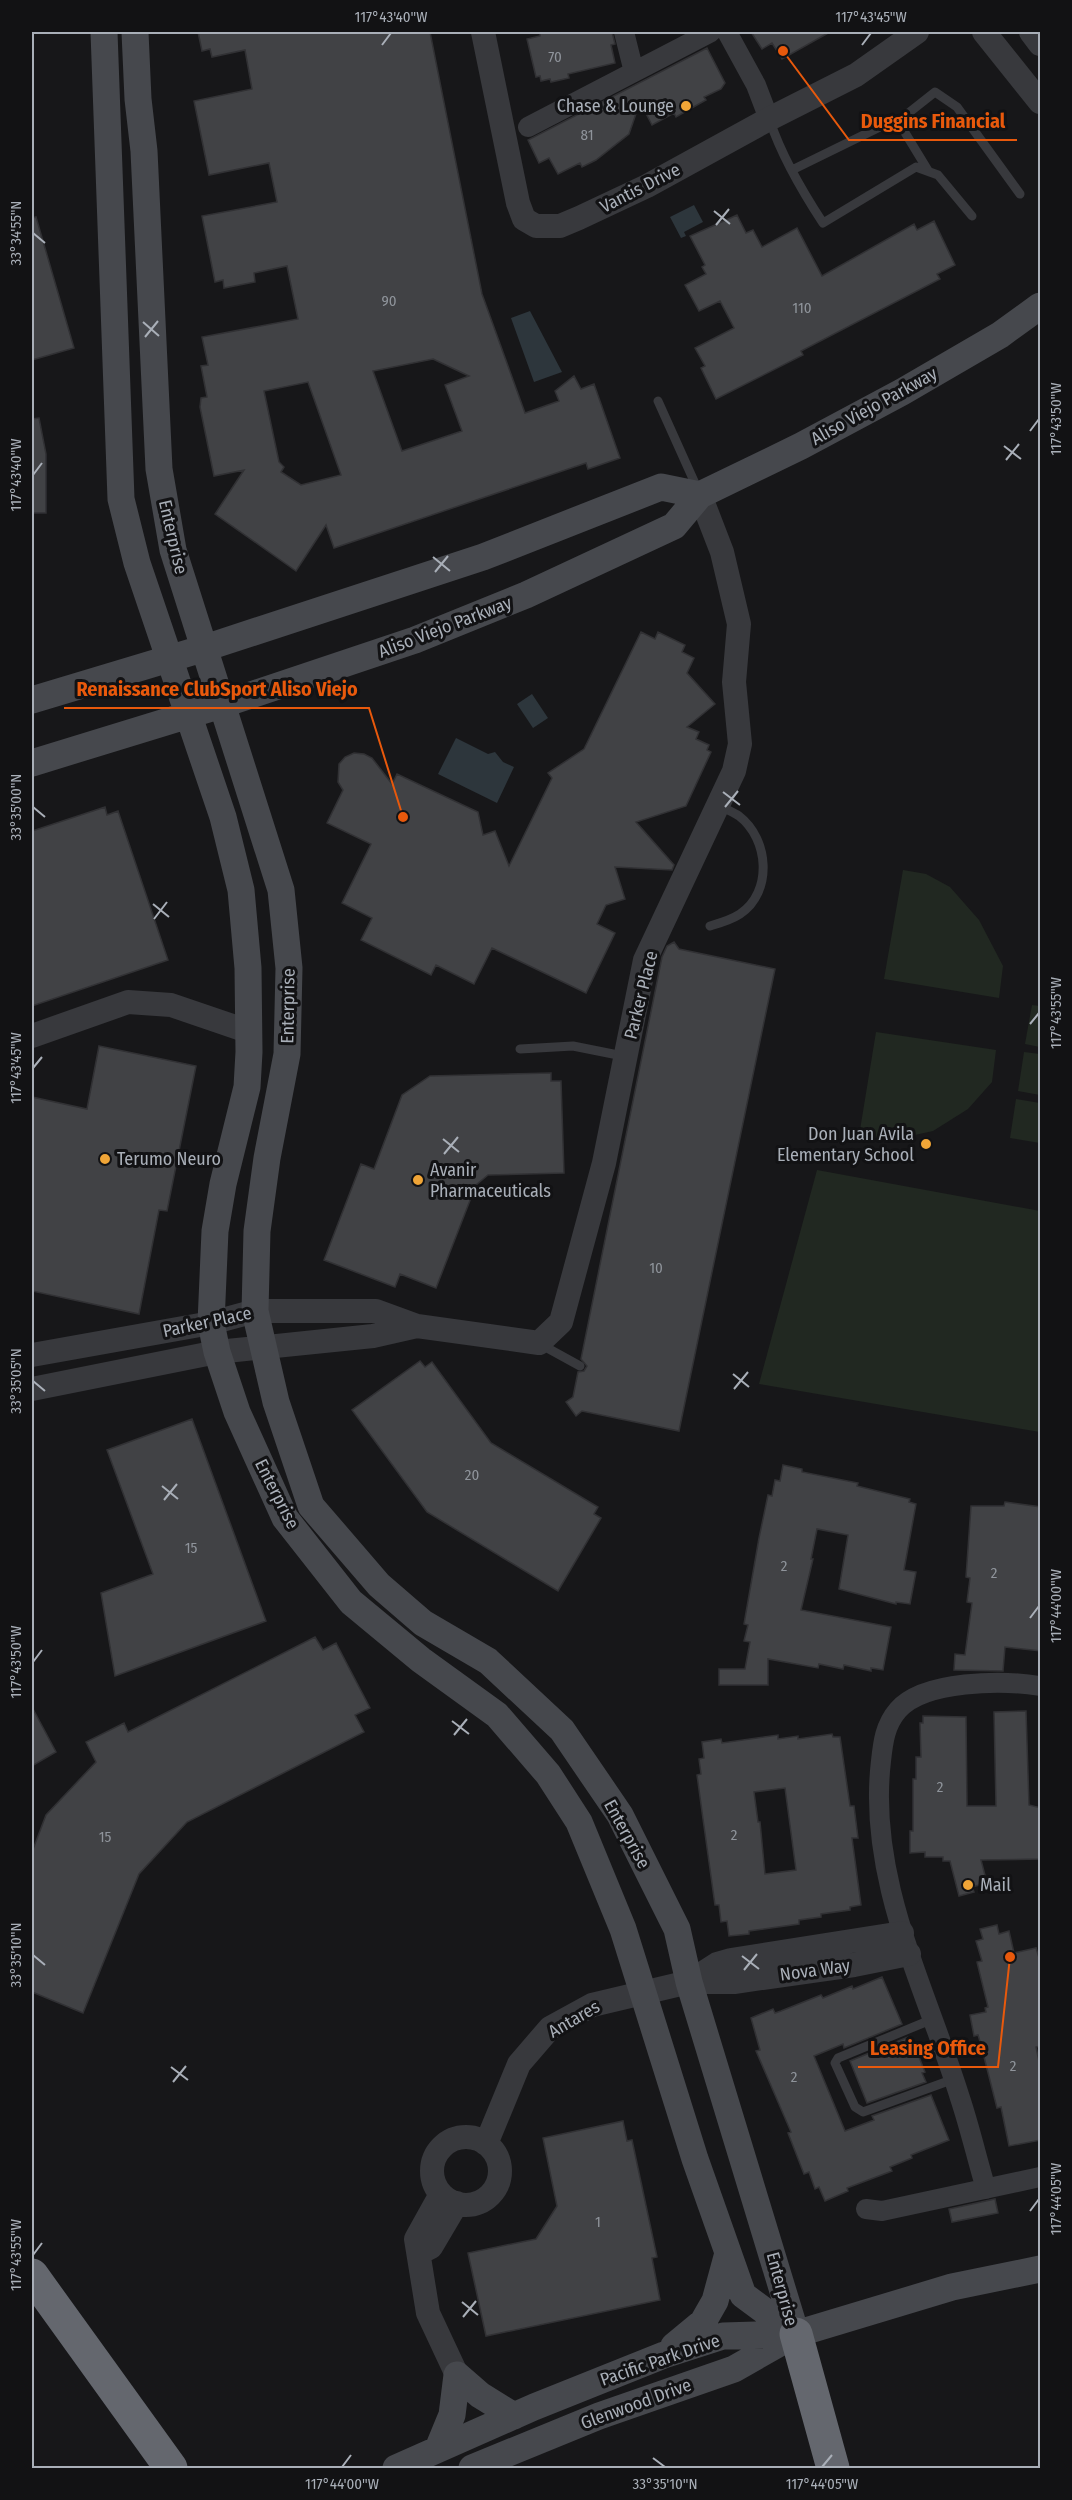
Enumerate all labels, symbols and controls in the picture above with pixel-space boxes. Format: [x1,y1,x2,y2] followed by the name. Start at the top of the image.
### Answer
[355,8,427,26] text: 117°43'40"W
[835,8,907,26] text: 117°43'45"W
[548,48,562,66] house number: 70
[557,95,674,117] place label: Chase & Lounge
[679,99,693,113] marker: Chase & Lounge
[849,102,1017,140] callout: Duggins Financial
[861,109,1006,133] text: Duggins Financial
[581,126,593,144] house number: 81
[596,158,684,218] street label: Vantis Drive
[7,201,25,265] text: 33°34'55"N
[381,292,397,310] house number: 90
[792,299,812,317] house number: 110
[807,362,941,450] street label: Aliso Viejo Parkway
[1047,382,1065,456] text: 117°43'50"W
[7,439,25,511] text: 117°43'40"W
[154,498,192,576] street label: Enterprise
[375,591,515,663] street label: Aliso Viejo Parkway
[64,670,369,708] callout: Renaissance ClubSport Aliso Viejo
[76,677,358,701] text: Renaissance ClubSport Aliso Viejo
[7,774,25,840] text: 33°35'00"N
[619,948,663,1041] street label: Parker Place
[276,968,300,1044] street label: Enterprise
[1047,977,1065,1049] text: 117°43'55"W
[7,1032,25,1104] text: 117°43'45"W
[777,1123,914,1166] place label: Don Juan Avila Elementary School
[919,1137,933,1151] marker: Don Juan Avila Elementary School
[117,1148,221,1170] place label: Terumo Neuro
[98,1152,112,1166] marker: Terumo Neuro
[430,1159,551,1202] place label: Avanir Pharmaceuticals
[411,1173,425,1187] marker: Avanir Pharmaceuticals
[649,1259,663,1277] house number: 10
[161,1302,253,1342] street label: Parker Place
[7,1348,25,1414] text: 33°35'05"N
[250,1455,304,1533] street label: Enterprise
[465,1466,479,1484] house number: 20
[185,1539,197,1557] house number: 15
[781,1557,788,1575] house number: 2
[991,1564,998,1582] house number: 2
[1047,1569,1065,1643] text: 117°44'00"W
[7,1625,25,1699] text: 117°43'50"W
[937,1778,944,1796] house number: 2
[599,1796,655,1872] street label: Enterprise
[731,1826,738,1844] house number: 2
[99,1828,111,1846] house number: 15
[980,1874,1011,1896] place label: Mail
[961,1878,975,1892] marker: Mail
[7,1922,25,1988] text: 33°35'10"N
[778,1954,852,1986] street label: Nova Way
[544,1995,604,2042] street label: Antares
[858,2029,998,2067] callout: Leasing Office
[870,2036,986,2060] text: Leasing Office
[1010,2057,1017,2075] house number: 2
[791,2068,798,2086] house number: 2
[1047,2163,1065,2235] text: 117°44'05"W
[595,2213,601,2231] house number: 1
[7,2219,25,2291] text: 117°43'55"W
[762,2250,802,2328] street label: Enterprise
[597,2329,723,2391] street label: Pacific Park Drive
[578,2374,694,2434] street label: Glenwood Drive
[305,2475,379,2493] text: 117°44'00"W
[632,2475,698,2493] text: 33°35'10"N
[786,2475,858,2493] text: 117°44'05"W

